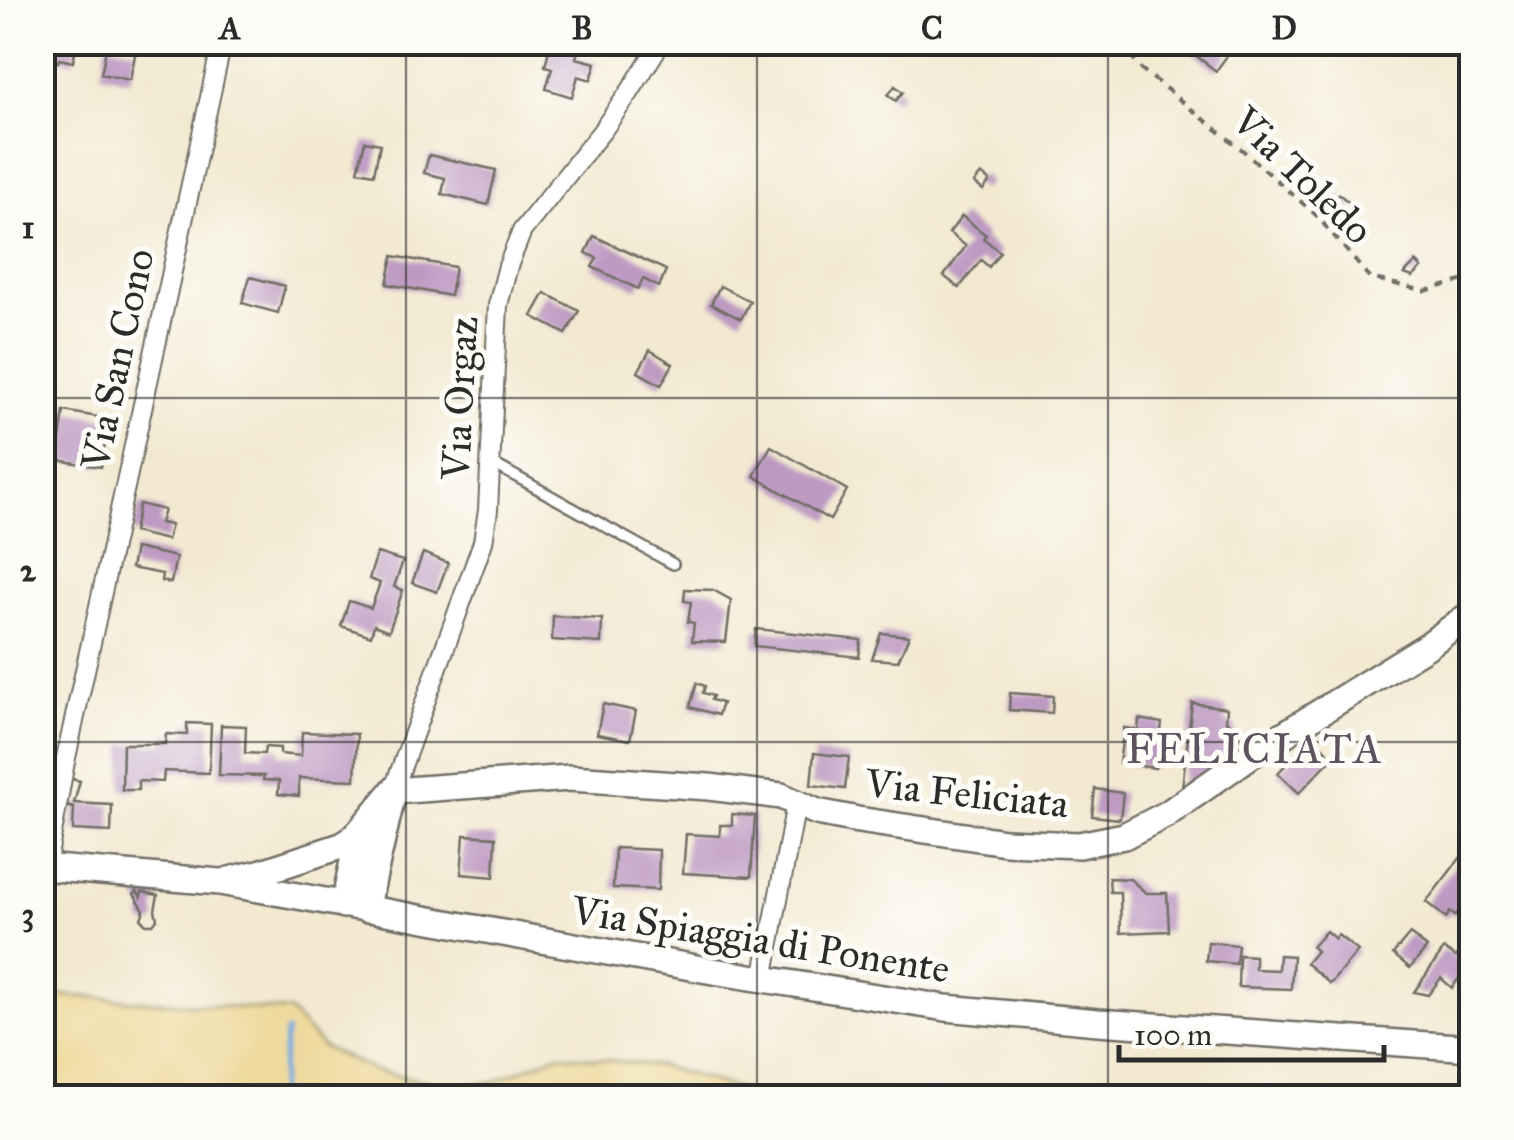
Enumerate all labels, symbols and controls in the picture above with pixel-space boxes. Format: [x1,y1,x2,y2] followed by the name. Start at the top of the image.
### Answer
[217,9,241,48] text: A
[571,9,593,48] text: B
[921,9,943,48] text: C
[1271,9,1297,48] text: D
[1221,96,1383,254] street label: Via Toledo
[22,208,35,247] text: 1
[70,244,165,475] street label: Via San Cono
[431,315,488,482] street label: Via Orgaz
[20,551,37,590] text: 2
[1126,723,1384,775] district label: FELICIATA
[862,758,1071,829] street label: Via Feliciata
[568,885,953,994] street label: Via Spiaggia di Ponente
[22,895,34,934] text: 3
[1119,1000,1384,1062] scale bar
[1134,1017,1212,1053] text: 100 m

